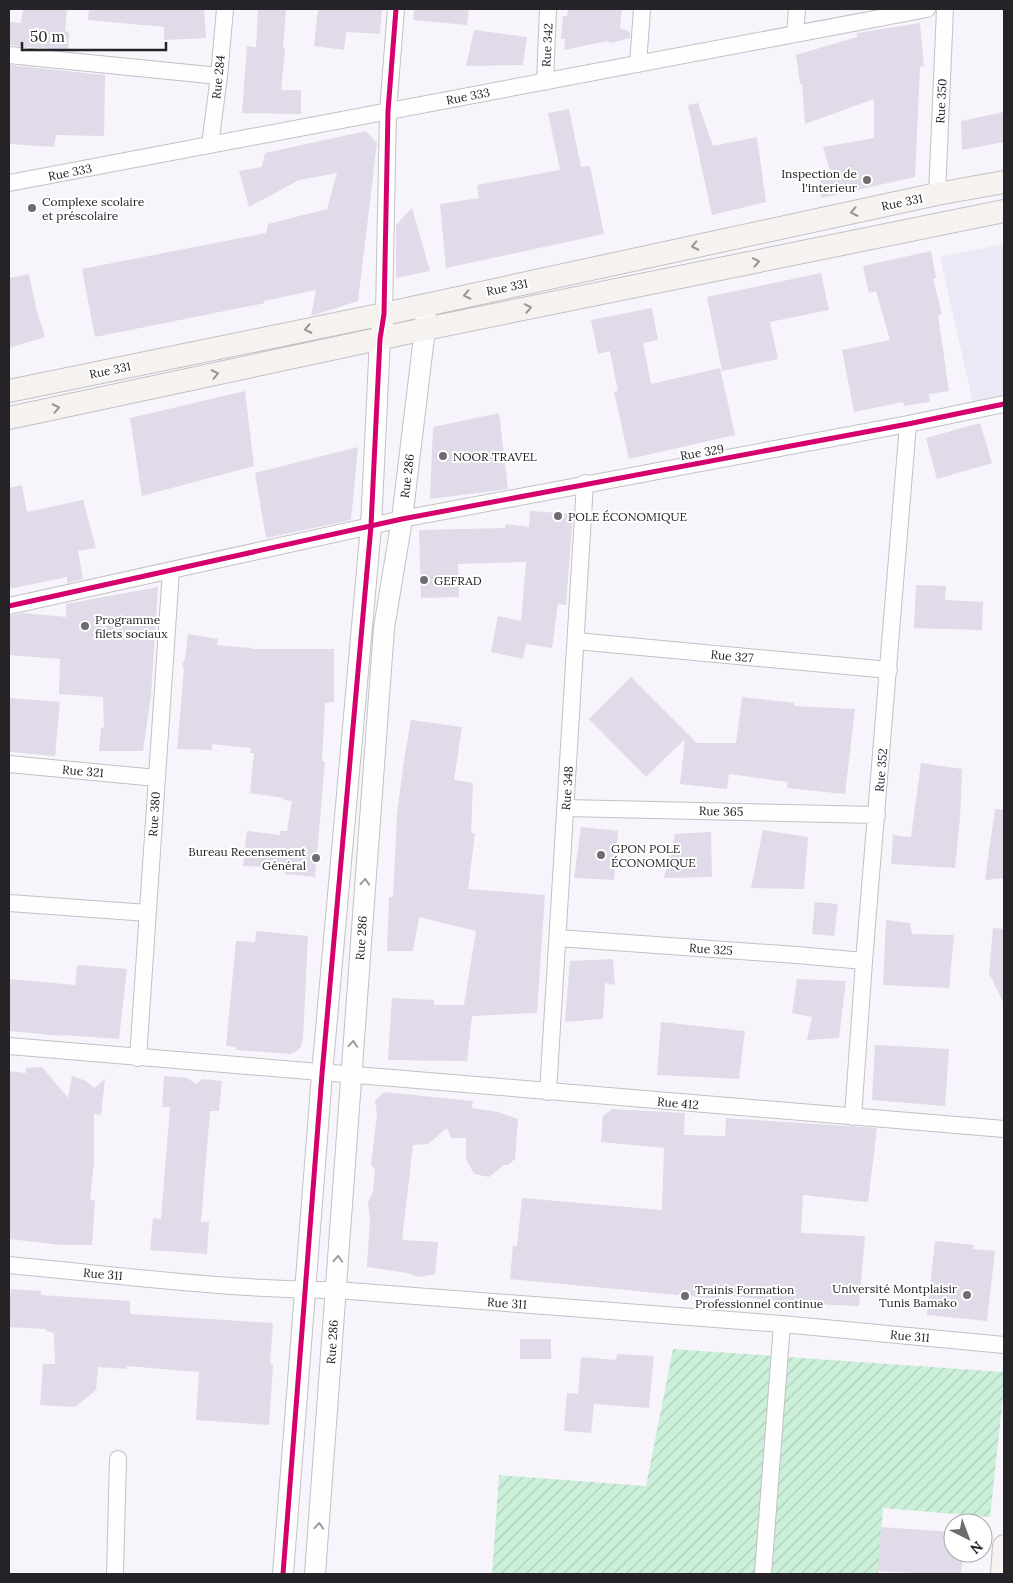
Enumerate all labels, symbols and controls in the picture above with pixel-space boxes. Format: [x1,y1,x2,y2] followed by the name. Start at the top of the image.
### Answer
[22,20,166,52] scale bar
[538,23,556,67] street label: Rue 342
[30,27,65,46] text: 50 m
[208,54,228,100] street label: Rue 284
[932,78,950,124] street label: Rue 350
[445,84,492,108] street label: Rue 333
[47,160,94,184] street label: Rue 333
[781,166,858,195] place label: Inspection de l'interieur
[861,174,873,186] marker: Inspection de l'interieur
[880,190,924,214] street label: Rue 331
[42,194,145,223] place label: Complexe scolaire et préscolaire
[26,202,38,214] marker: Complexe scolaire et préscolaire
[849,206,858,217] one-way arrow
[690,241,699,251] one-way arrow
[752,257,761,267] one-way arrow
[485,275,529,299] street label: Rue 331
[463,289,472,300] one-way arrow
[524,303,533,314] one-way arrow
[304,323,313,334] one-way arrow
[88,358,132,382] street label: Rue 331
[211,369,220,380] one-way arrow
[52,403,61,414] one-way arrow
[679,441,725,463] street label: Rue 329
[453,449,537,464] place label: NOOR TRAVEL
[437,450,449,462] marker: NOOR TRAVEL
[397,453,417,499] street label: Rue 286
[568,509,687,524] place label: POLE ÉCONOMIQUE
[552,510,564,522] marker: POLE ÉCONOMIQUE
[434,573,482,588] place label: GEFRAD
[418,574,430,586] marker: GEFRAD
[95,612,168,641] place label: Programme filets sociaux
[79,620,91,632] marker: Programme filets sociaux
[710,647,755,665] street label: Rue 327
[872,747,890,793] street label: Rue 352
[61,762,105,780] street label: Rue 321
[558,765,576,811] street label: Rue 348
[145,791,163,837] street label: Rue 380
[699,803,743,819] street label: Rue 365
[611,841,696,870] place label: GPON POLE ÉCONOMIQUE
[188,844,306,873] place label: Bureau Recensement Général
[595,849,607,861] marker: GPON POLE ÉCONOMIQUE
[310,852,322,864] marker: Bureau Recensement Général
[359,878,370,886] one-way arrow
[352,915,370,961] street label: Rue 286
[689,940,733,958] street label: Rue 325
[348,1040,359,1048] one-way arrow
[657,1094,699,1112] street label: Rue 412
[333,1255,344,1263] one-way arrow
[83,1265,123,1283] street label: Rue 311
[832,1281,958,1310] place label: Université Montplaisir Tunis Bamako
[695,1282,824,1311] place label: Trainis Formation Professionnel continue
[961,1289,973,1301] marker: Université Montplaisir Tunis Bamako
[679,1290,691,1302] marker: Trainis Formation Professionnel continue
[487,1294,527,1312] street label: Rue 311
[323,1319,341,1365] street label: Rue 286
[890,1327,930,1345] street label: Rue 311
[943,1513,993,1563] north arrow
[313,1521,324,1529] one-way arrow
[967,1537,987,1558] text: N

